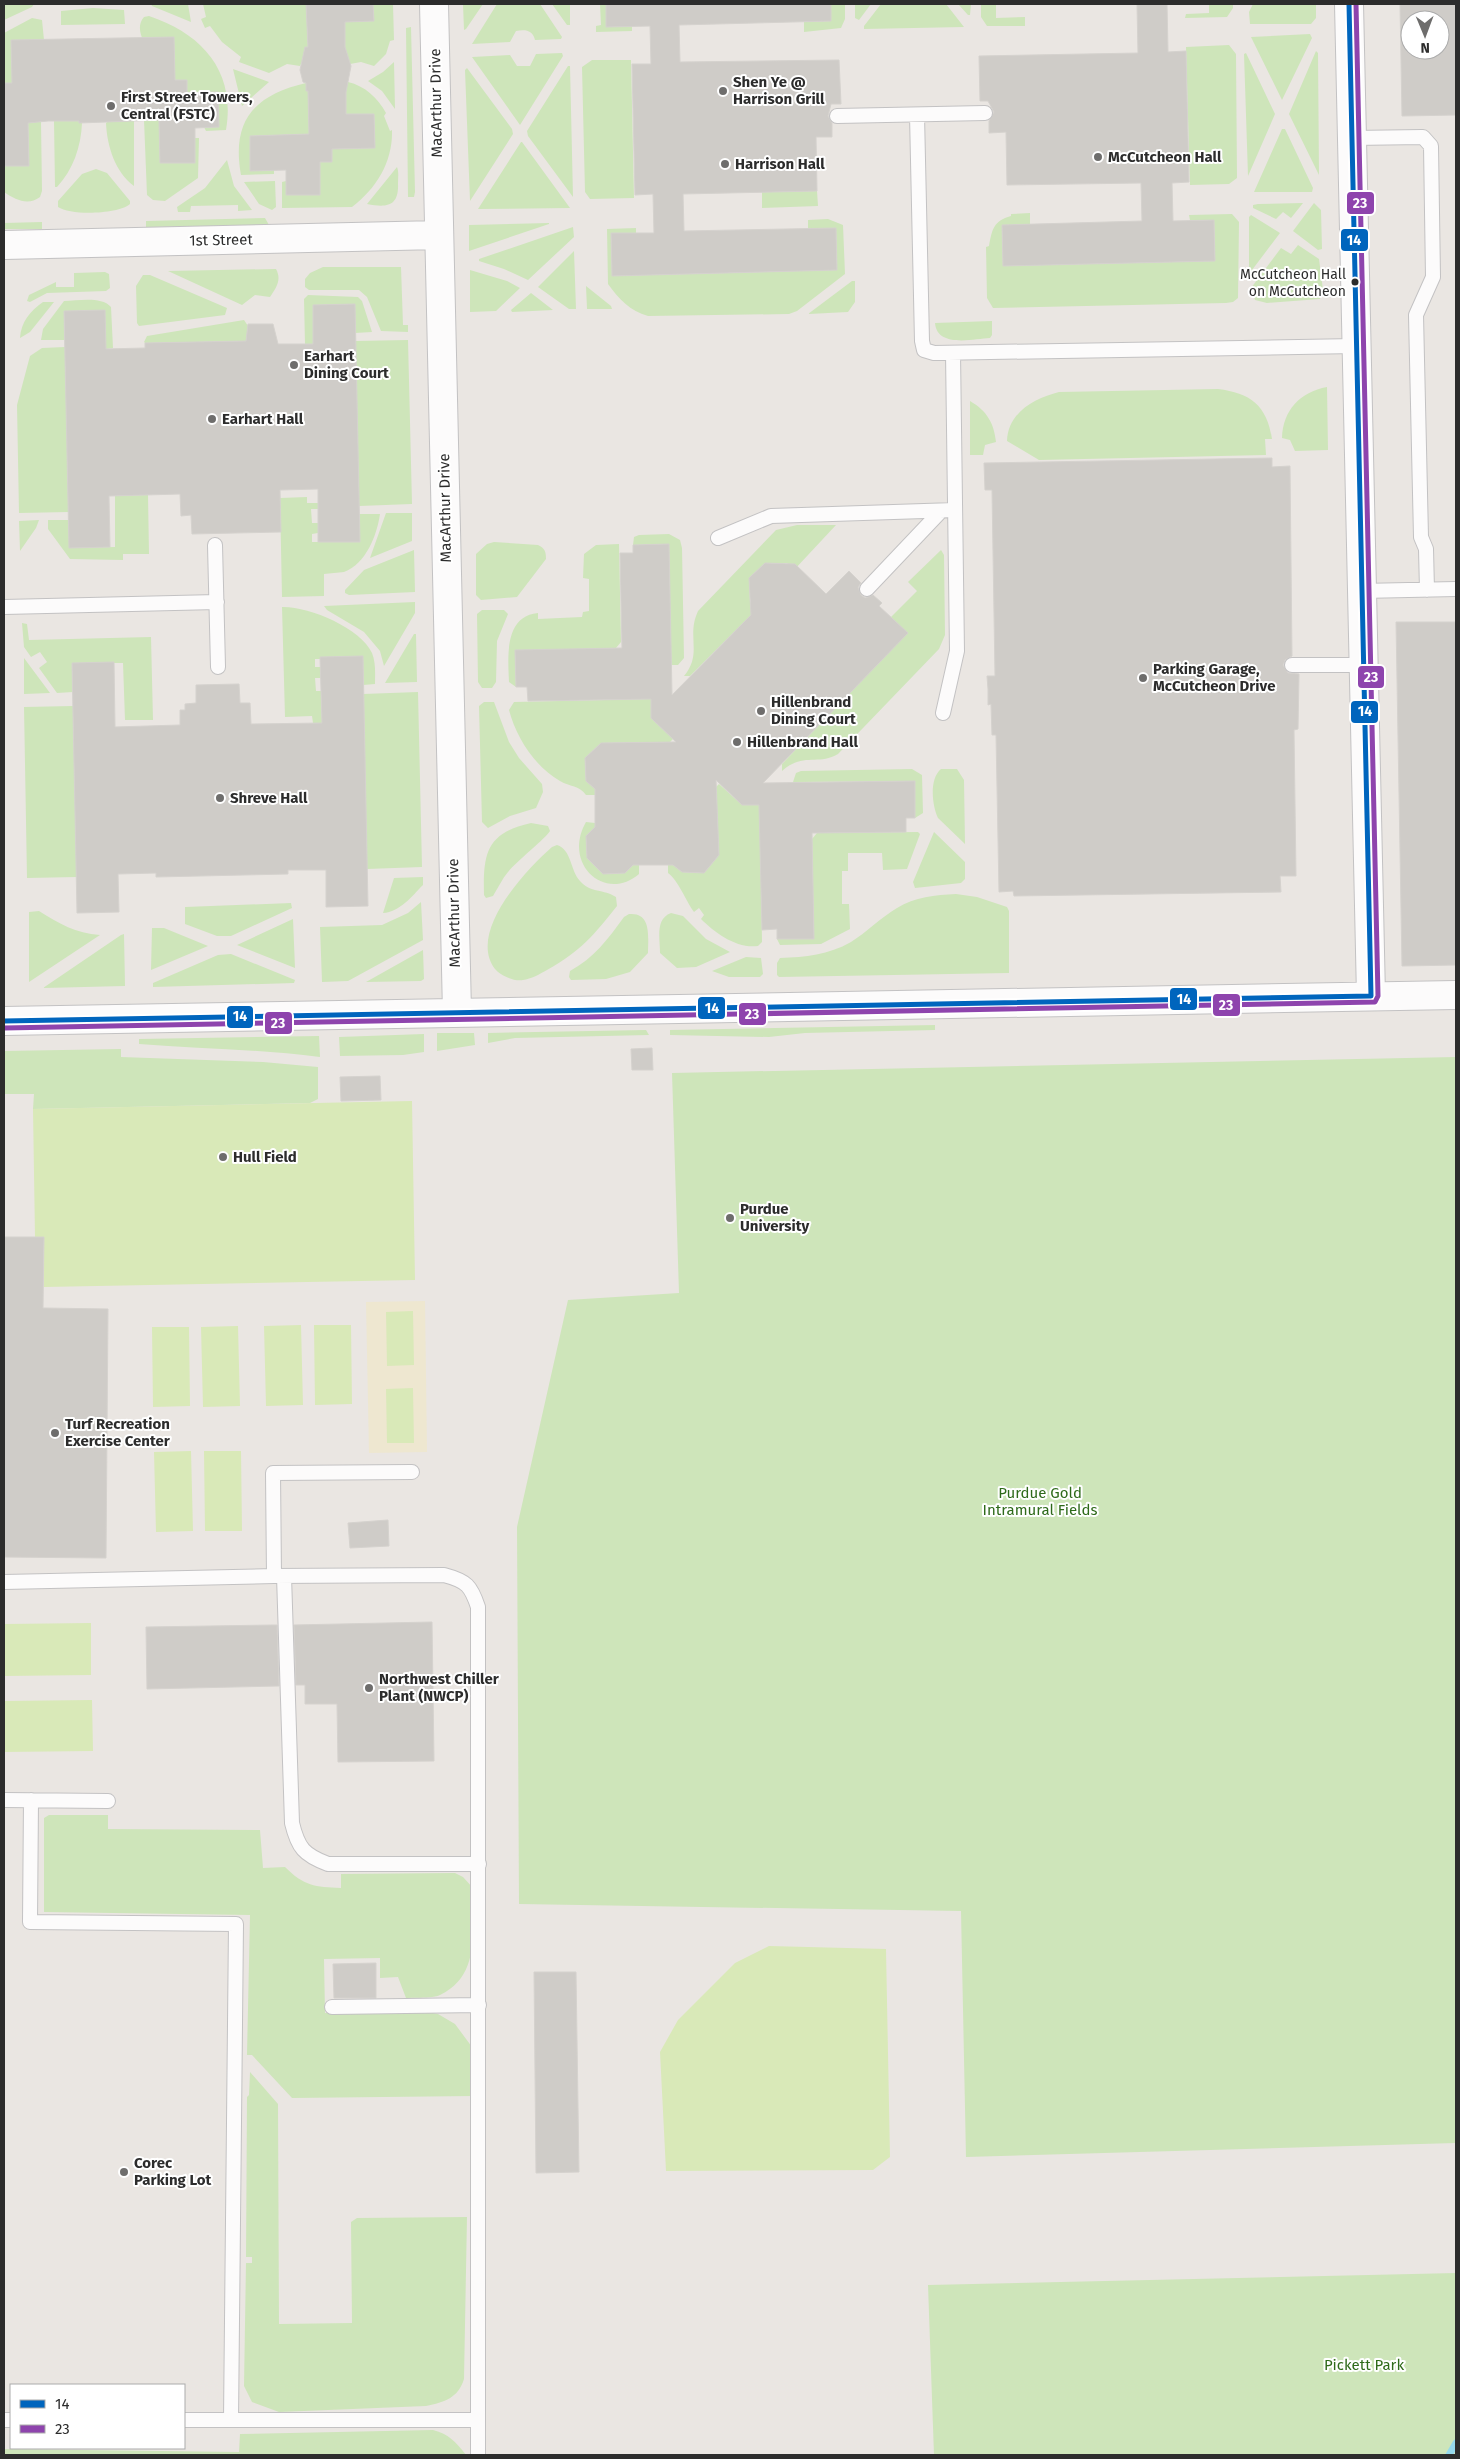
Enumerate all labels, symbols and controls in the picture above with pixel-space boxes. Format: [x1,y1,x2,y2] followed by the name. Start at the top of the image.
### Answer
[1400,10,1450,60] north arrow
[1420,39,1430,56] text: N
[426,48,446,158] street label: MacArthur Drive
[733,73,825,108] place label: Shen Ye @ Harrison Grill
[717,85,729,97] marker: Shen Ye @ Harrison Grill
[121,88,253,123] place label: First Street Towers, Central (FSTC)
[105,100,117,112] marker: First Street Towers, Central (FSTC)
[1108,148,1222,166] place label: McCutcheon Hall
[1092,151,1104,163] marker: McCutcheon Hall
[735,155,825,173] place label: Harrison Hall
[719,158,731,170] marker: Harrison Hall
[1346,191,1375,215] line badge: 23
[1353,195,1367,212] text: 23
[1340,228,1369,252] line badge: 14
[189,230,254,250] street label: 1st Street
[1347,232,1361,249] text: 14
[1240,266,1346,300] place label: McCutcheon Hall on McCutcheon
[1350,277,1360,287] marker: McCutcheon Hall on McCutcheon
[304,347,389,382] place label: Earhart Dining Court
[288,359,300,371] marker: Earhart Dining Court
[222,410,304,428] place label: Earhart Hall
[206,413,218,425] marker: Earhart Hall
[435,453,455,563] street label: MacArthur Drive
[1153,660,1275,695] place label: Parking Garage, McCutcheon Drive
[1357,665,1385,689] line badge: 23
[1364,669,1378,686] text: 23
[1137,672,1149,684] marker: Parking Garage, McCutcheon Drive
[771,693,856,728] place label: Hillenbrand Dining Court
[1350,700,1379,724] line badge: 14
[1358,703,1372,720] text: 14
[755,705,767,717] marker: Hillenbrand Dining Court
[747,733,858,751] place label: Hillenbrand Hall
[731,736,743,748] marker: Hillenbrand Hall
[230,789,308,807] place label: Shreve Hall
[214,792,226,804] marker: Shreve Hall
[444,858,464,968] street label: MacArthur Drive
[1169,987,1198,1011] line badge: 14
[1177,991,1191,1008] text: 14
[1212,993,1241,1017] line badge: 23
[697,996,726,1020] line badge: 14
[1219,997,1233,1014] text: 23
[705,1000,719,1017] text: 14
[738,1002,767,1026] line badge: 23
[226,1005,254,1029] line badge: 14
[745,1006,759,1023] text: 23
[233,1008,247,1025] text: 14
[264,1011,293,1035] line badge: 23
[271,1015,285,1032] text: 23
[233,1148,297,1166] place label: Hull Field
[217,1151,229,1163] marker: Hull Field
[740,1200,810,1235] place label: Purdue University
[724,1212,736,1224] marker: Purdue University
[65,1415,171,1450] place label: Turf Recreation Exercise Center
[49,1427,61,1439] marker: Turf Recreation Exercise Center
[983,1484,1097,1519] park label: Purdue Gold Intramural Fields
[379,1670,500,1705] place label: Northwest Chiller Plant (NWCP)
[363,1682,375,1694] marker: Northwest Chiller Plant (NWCP)
[134,2154,212,2189] place label: Corec Parking Lot
[118,2166,130,2178] marker: Corec Parking Lot
[1324,2356,1404,2374] park label: Pickett Park
[10,2384,185,2449] legend
[55,2395,69,2413] text: 14
[55,2420,70,2438] text: 23

